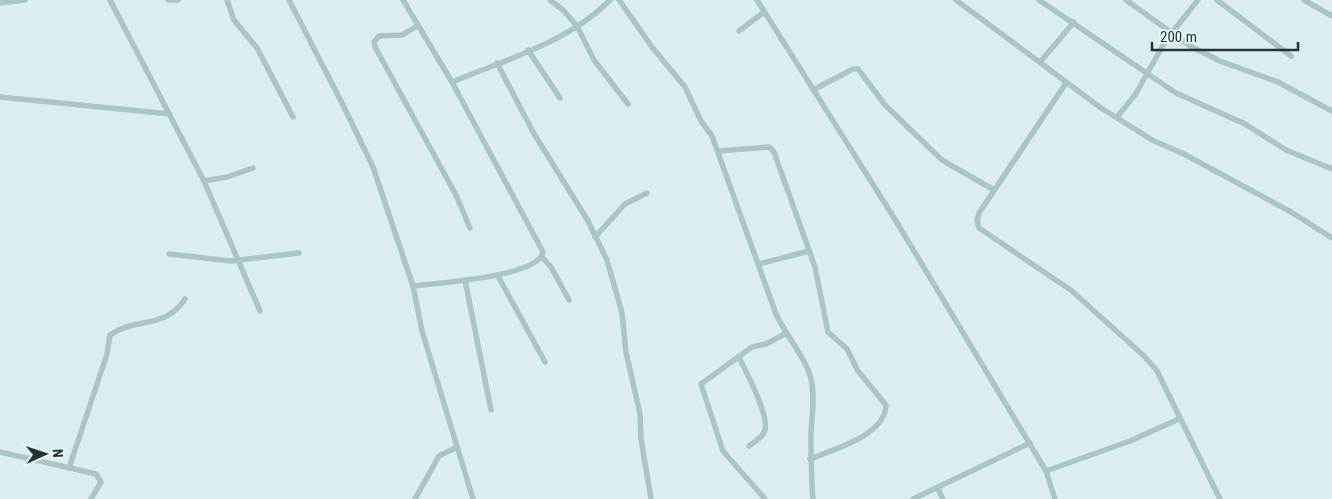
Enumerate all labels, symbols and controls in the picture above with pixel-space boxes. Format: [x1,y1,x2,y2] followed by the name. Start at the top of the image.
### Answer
[1152,20,1298,52] scale bar
[1160,28,1197,46] text: 200 m
[20,429,70,479] north arrow
[50,449,66,458] text: N

